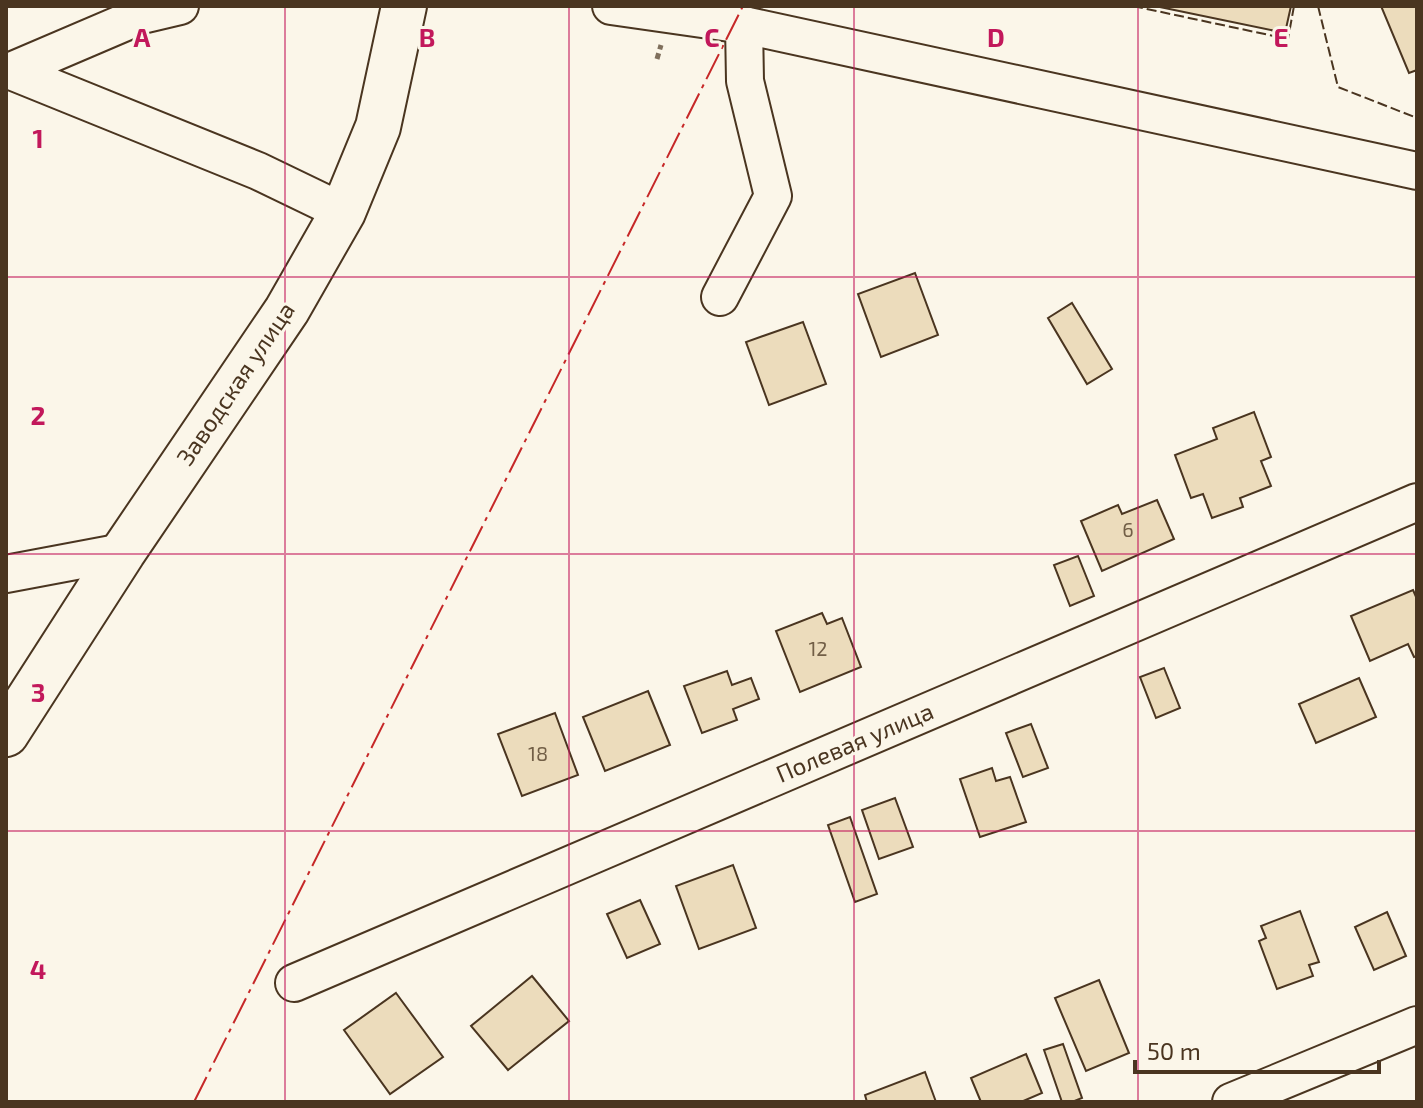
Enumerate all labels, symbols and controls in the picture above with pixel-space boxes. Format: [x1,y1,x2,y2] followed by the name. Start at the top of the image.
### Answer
[134,21,151,52] text: A
[419,21,435,52] text: B
[704,21,720,52] text: C
[987,21,1005,52] text: D
[1273,21,1289,52] text: E
[32,122,44,153] text: 1
[169,296,301,471] street label: Заводская улица
[30,399,46,430] text: 2
[1122,517,1134,541] house number: 6
[808,636,828,660] house number: 12
[31,676,45,707] text: 3
[771,695,938,789] street label: Полевая улица
[528,741,548,765] house number: 18
[30,953,46,984] text: 4
[1135,1024,1379,1074] scale bar
[1147,1036,1201,1065] text: 50 m

